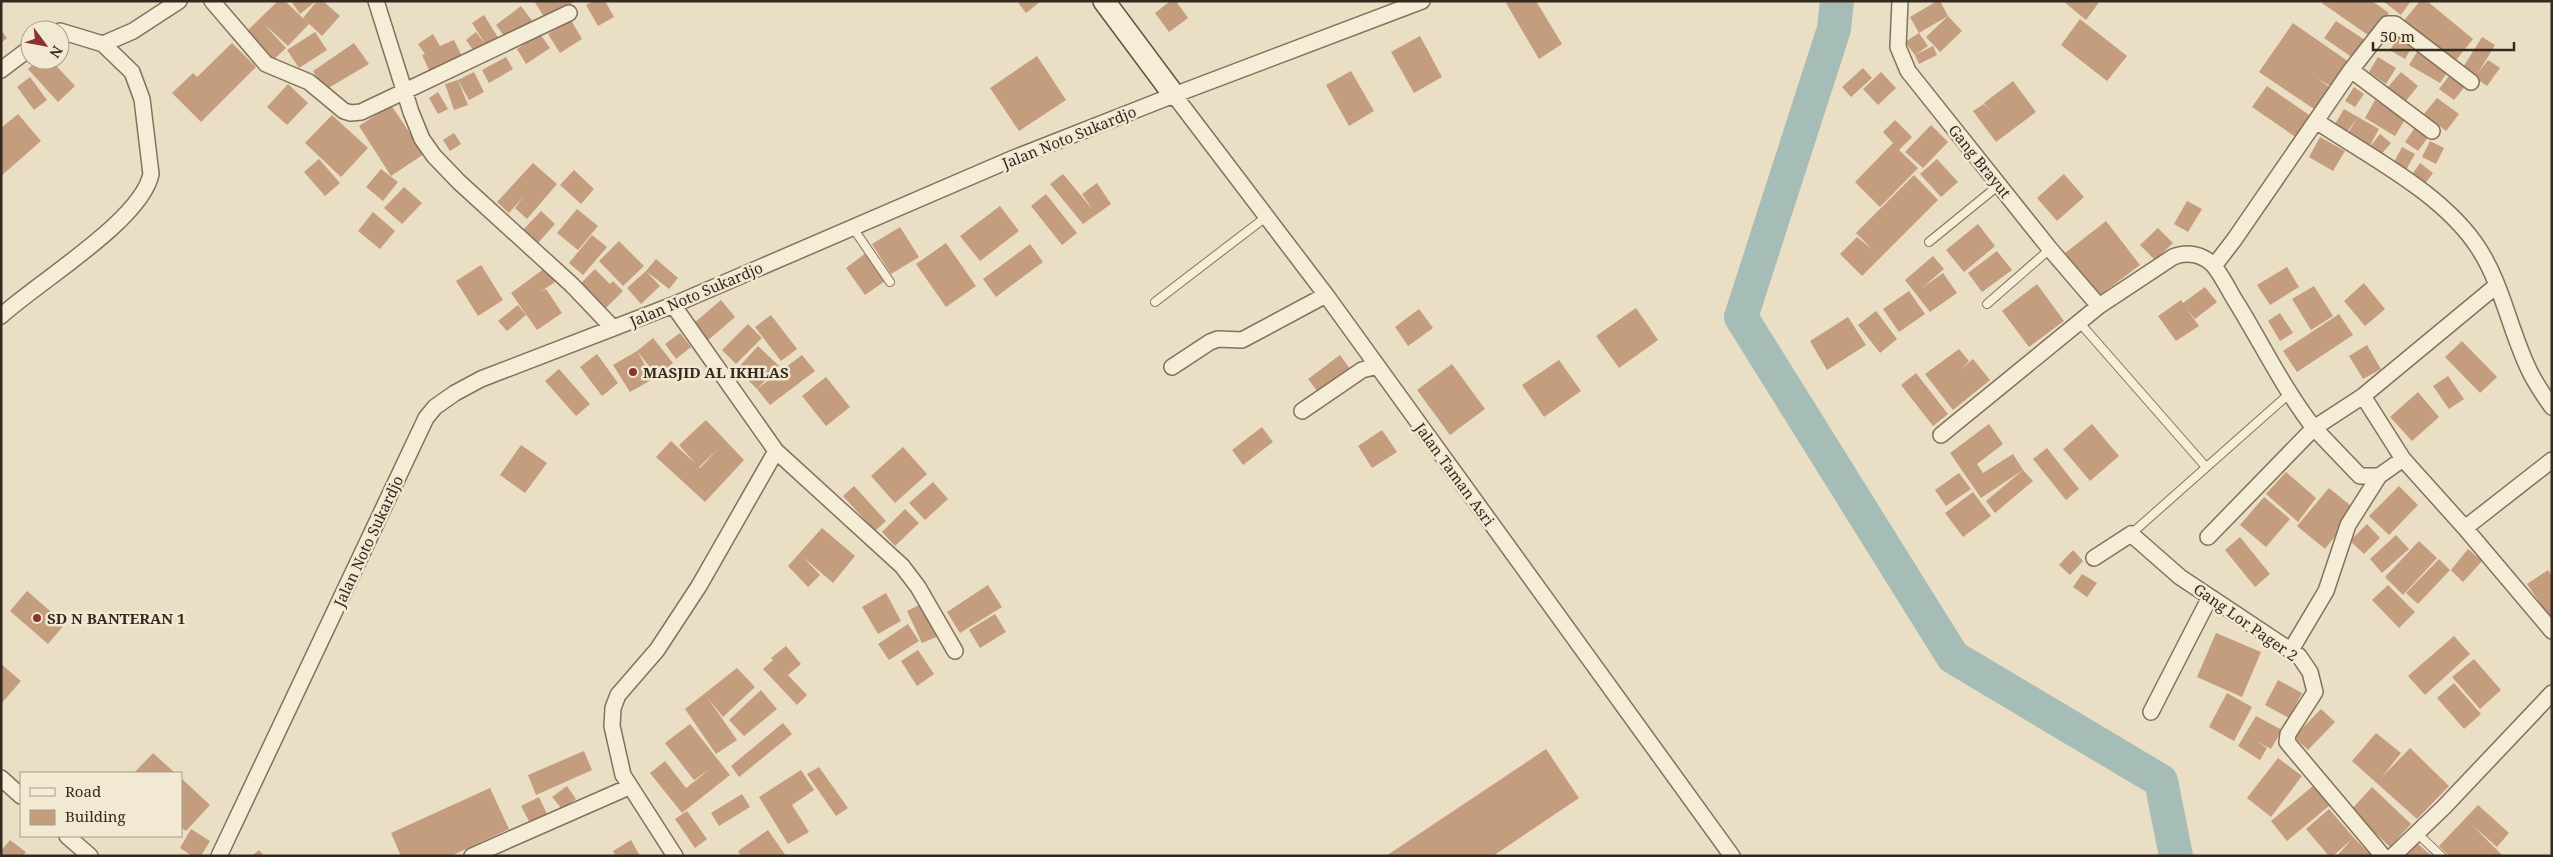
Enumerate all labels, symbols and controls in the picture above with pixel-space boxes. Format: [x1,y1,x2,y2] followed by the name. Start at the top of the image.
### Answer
[20,20,70,70] north arrow
[2373,20,2514,52] scale bar
[2380,26,2415,46] text: 50 m
[45,42,67,62] text: N
[998,101,1139,173] street label: Jalan Noto Sukardjo
[1944,120,2016,202] street label: Gang Brayut
[625,257,766,331] street label: Jalan Noto Sukardjo
[643,362,789,382] place label: MASJID AL IKHLAS
[627,366,639,378] marker: MASJID AL IKHLAS
[1410,418,1499,530] street label: Jalan Taman Asri
[328,472,407,611] street label: Jalan Noto Sukardjo
[2190,579,2302,665] street label: Gang Lor Pager 2
[47,608,185,628] place label: SD N BANTERAN 1
[31,612,43,624] marker: SD N BANTERAN 1
[20,772,182,837] legend
[65,781,101,801] text: Road
[65,806,126,826] text: Building

